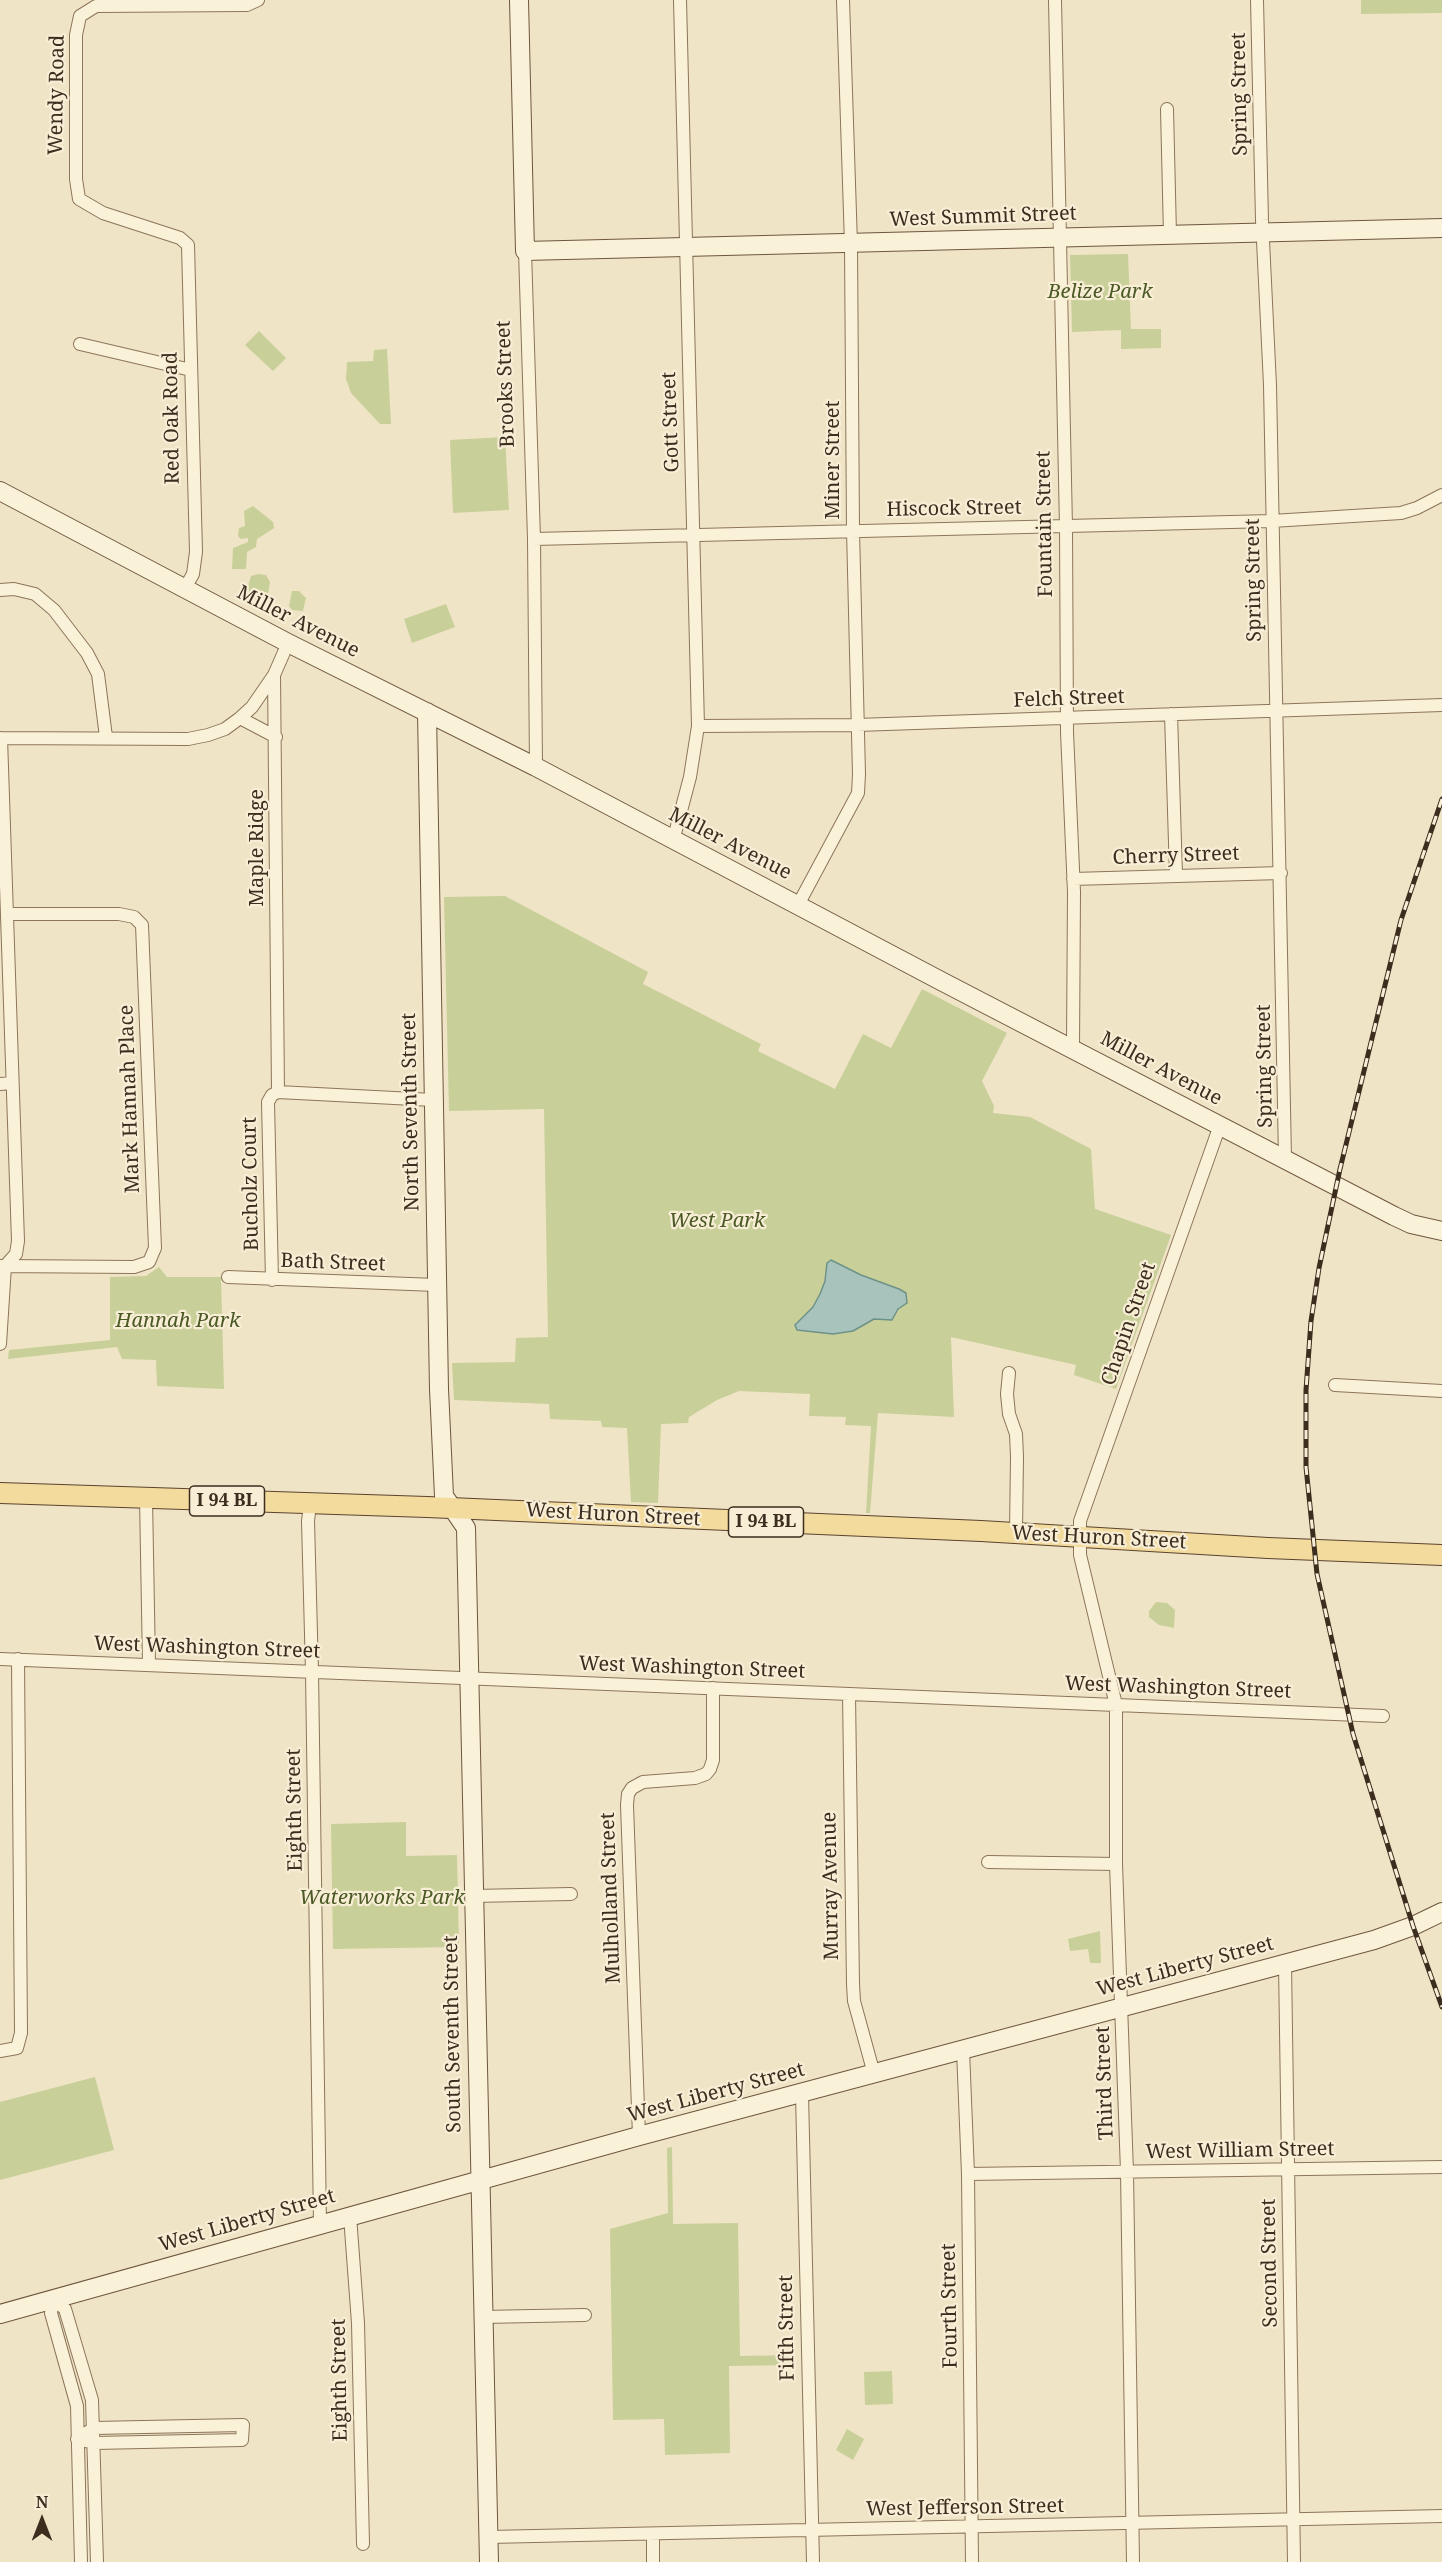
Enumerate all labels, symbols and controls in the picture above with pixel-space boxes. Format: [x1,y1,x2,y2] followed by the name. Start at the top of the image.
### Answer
[1227,32,1253,156] street label: Spring Street
[44,35,70,155] street label: Wendy Road
[889,202,1077,232] street label: West Summit Street
[1047,280,1153,304] park label: Belize Park
[492,320,520,448] street label: Brooks Street
[159,352,185,484] street label: Red Oak Road
[657,371,685,473] street label: Gott Street
[821,400,845,520] street label: Miner Street
[1032,450,1058,598] street label: Fountain Street
[886,496,1022,522] street label: Hiscock Street
[1241,518,1267,642] street label: Spring Street
[233,581,363,663] street label: Miller Avenue
[1013,685,1125,713] street label: Felch Street
[245,789,269,907] street label: Maple Ridge
[665,803,795,885] street label: Miller Avenue
[1112,842,1240,870] street label: Cherry Street
[115,1004,145,1194] street label: Mark Hannah Place
[1252,1004,1278,1128] street label: Spring Street
[397,1012,425,1212] street label: North Seventh Street
[1096,1027,1226,1111] street label: Miller Avenue
[238,1117,264,1251] street label: Bucholz Court
[669,1209,765,1233] park label: West Park
[280,1249,386,1277] street label: Bath Street
[1097,1259,1161,1389] street label: Chapin Street
[116,1309,240,1333] park label: Hannah Park
[190,1486,264,1516] road number: I 94 BL
[525,1498,701,1532] street label: West Huron Street
[728,1507,804,1537] road number: I 94 BL
[1011,1521,1187,1555] street label: West Huron Street
[93,1632,321,1664] street label: West Washington Street
[578,1652,806,1684] street label: West Washington Street
[1064,1672,1292,1704] street label: West Washington Street
[282,1748,308,1872] street label: Eighth Street
[818,1811,844,1961] street label: Murray Avenue
[596,1812,626,1984] street label: Mulholland Street
[299,1886,465,1910] park label: Waterworks Park
[1094,1932,1276,2002] street label: West Liberty Street
[439,1935,467,2133] street label: South Seventh Street
[1091,2026,1119,2140] street label: Third Street
[625,2058,807,2128] street label: West Liberty Street
[1145,2137,1335,2165] street label: West William Street
[156,2184,338,2258] street label: West Liberty Street
[1257,2198,1283,2328] street label: Second Street
[937,2243,963,2369] street label: Fourth Street
[774,2275,800,2381] street label: Fifth Street
[327,2318,353,2442] street label: Eighth Street
[12,2490,72,2550] north arrow
[36,2491,48,2513] text: N
[866,2494,1064,2522] street label: West Jefferson Street

